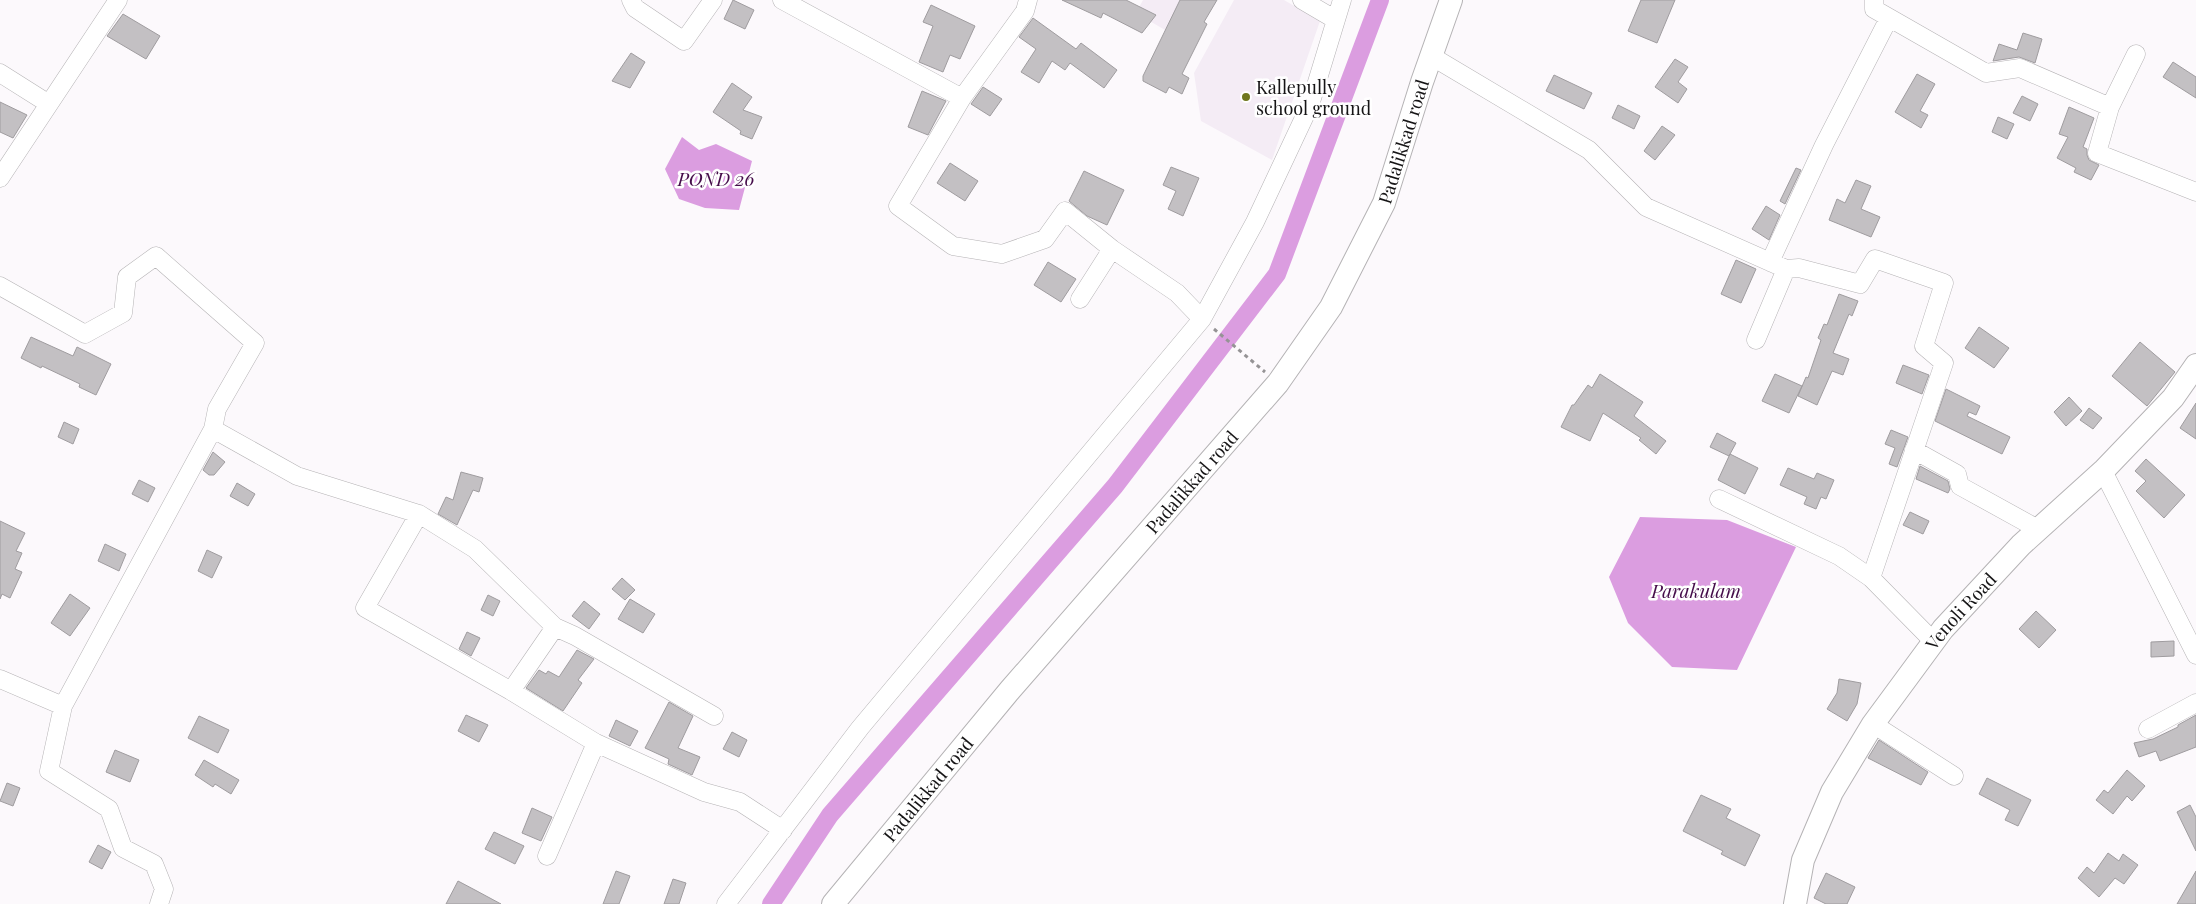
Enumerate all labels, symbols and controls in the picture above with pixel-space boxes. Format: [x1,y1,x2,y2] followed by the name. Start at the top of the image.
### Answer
[1256,75,1372,120] place label: Kallepully school ground
[1372,76,1434,207] street label: Padalikkad road
[1240,91,1252,103] marker: Kallepully school ground
[676,165,756,191] water label: POND 26
[1140,425,1244,538] street label: Padalikkad road
[1919,567,2002,655] street label: Venoli Road
[1650,577,1741,603] water label: Parakulam
[878,731,979,847] street label: Padalikkad road

